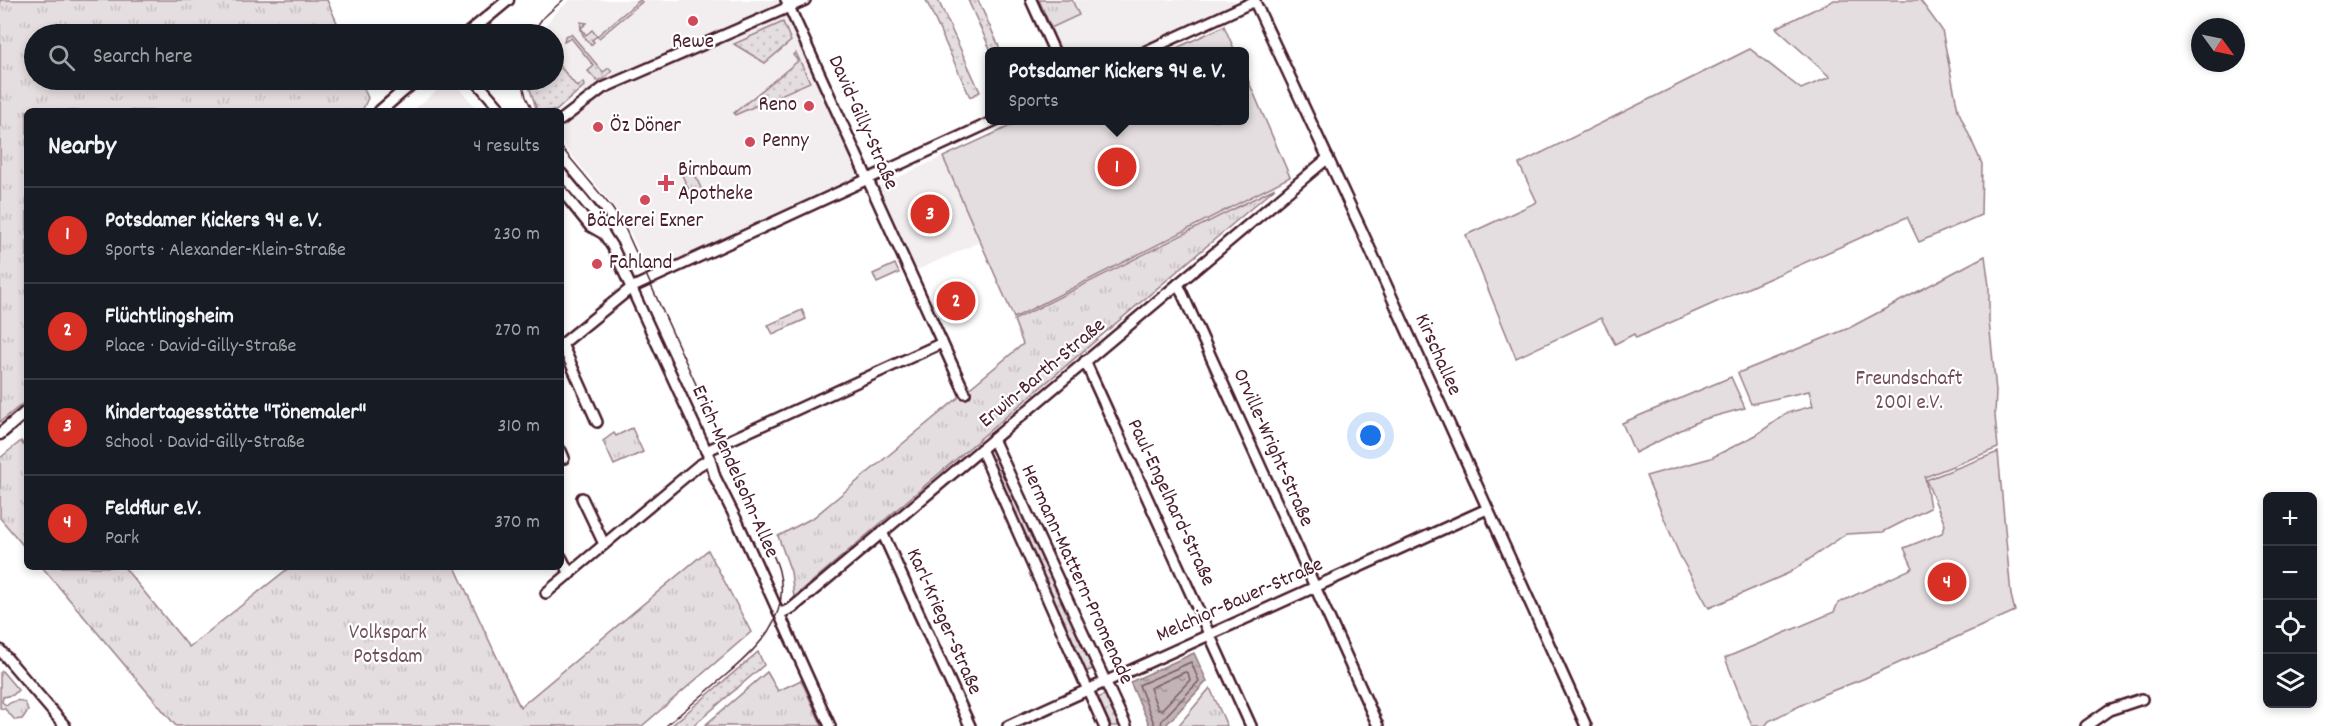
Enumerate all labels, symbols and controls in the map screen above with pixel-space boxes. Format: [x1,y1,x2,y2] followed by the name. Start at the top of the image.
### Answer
[686,14,700,28] marker: Rewe
[2191,18,2245,72] north arrow
[24,24,564,90] search box
[672,28,714,58] place label: Rewe
[45,41,78,74] icon: search
[93,42,192,73] text: Search here
[985,47,1249,125] popup
[819,51,905,195] street label: David-Gilly-Straße
[1009,57,1225,88] text: Potsdamer Kickers 94 e. V.
[1009,88,1059,116] text: Sports
[758,91,797,121] place label: Reno
[802,99,816,113] marker: Reno
[610,112,681,142] place label: Öz Döner
[591,120,605,134] marker: Öz Döner
[762,127,809,157] place label: Penny
[48,129,116,166] text: Nearby
[473,133,540,161] text: 4 results
[743,135,757,149] marker: Penny
[1098,144,1136,190] pin: 1
[678,156,753,210] place label: Birnbaum Apotheke
[659,176,673,190] marker: Birnbaum Apotheke
[910,192,950,236] pin: 3
[638,193,652,207] marker: Bäckerei Exner
[105,206,322,237] text: Potsdamer Kickers 94 e. V.
[587,207,703,237] place label: Bäckerei Exner
[65,221,70,249] text: 1
[493,221,540,249] text: 230 m
[105,237,346,265] text: Sports · Alexander-Klein-Straße
[609,249,672,279] place label: Fahland
[590,257,604,271] marker: Fahland
[936,278,976,324] pin: 2
[105,302,234,333] text: Flüchtlingsheim
[1406,309,1468,401] street label: Kirschallee
[973,312,1113,436] street label: Erwin-Barth-Straße
[63,317,72,345] text: 2
[494,317,540,345] text: 270 m
[105,333,296,361] text: Place · David-Gilly-Straße
[1224,364,1320,532] street label: Orville-Wright-Straße
[1856,365,1963,419] park label: Freundschaft 2001 e.V.
[682,381,786,563] street label: Erich-Mendelsohn-Allee
[105,398,366,429] text: Kindertagesstätte "Tönemaler"
[63,413,72,441] text: 3
[498,413,540,441] text: 310 m
[1118,414,1222,592] street label: Paul-Engelhard-Straße
[1356,421,1385,450] your location
[105,429,305,457] text: School · David-Gilly-Straße
[1012,460,1140,690] street label: Hermann-Mattern-Promenade
[2263,492,2317,708] map controls
[2263,492,2317,546] button: +
[105,494,201,525] text: Feldflur e.V.
[63,509,72,537] text: 4
[494,509,540,537] text: 370 m
[105,525,139,553] text: Park
[897,544,989,700] street label: Karl-Krieger-Straße
[2263,546,2317,600] button: −
[1152,551,1328,651] street label: Melchior-Bauer-Straße
[1928,560,1966,604] pin: 4
[2263,600,2317,654] button: locate
[349,619,427,673] park label: Volkspark Potsdam
[2263,654,2317,708] button: layers

